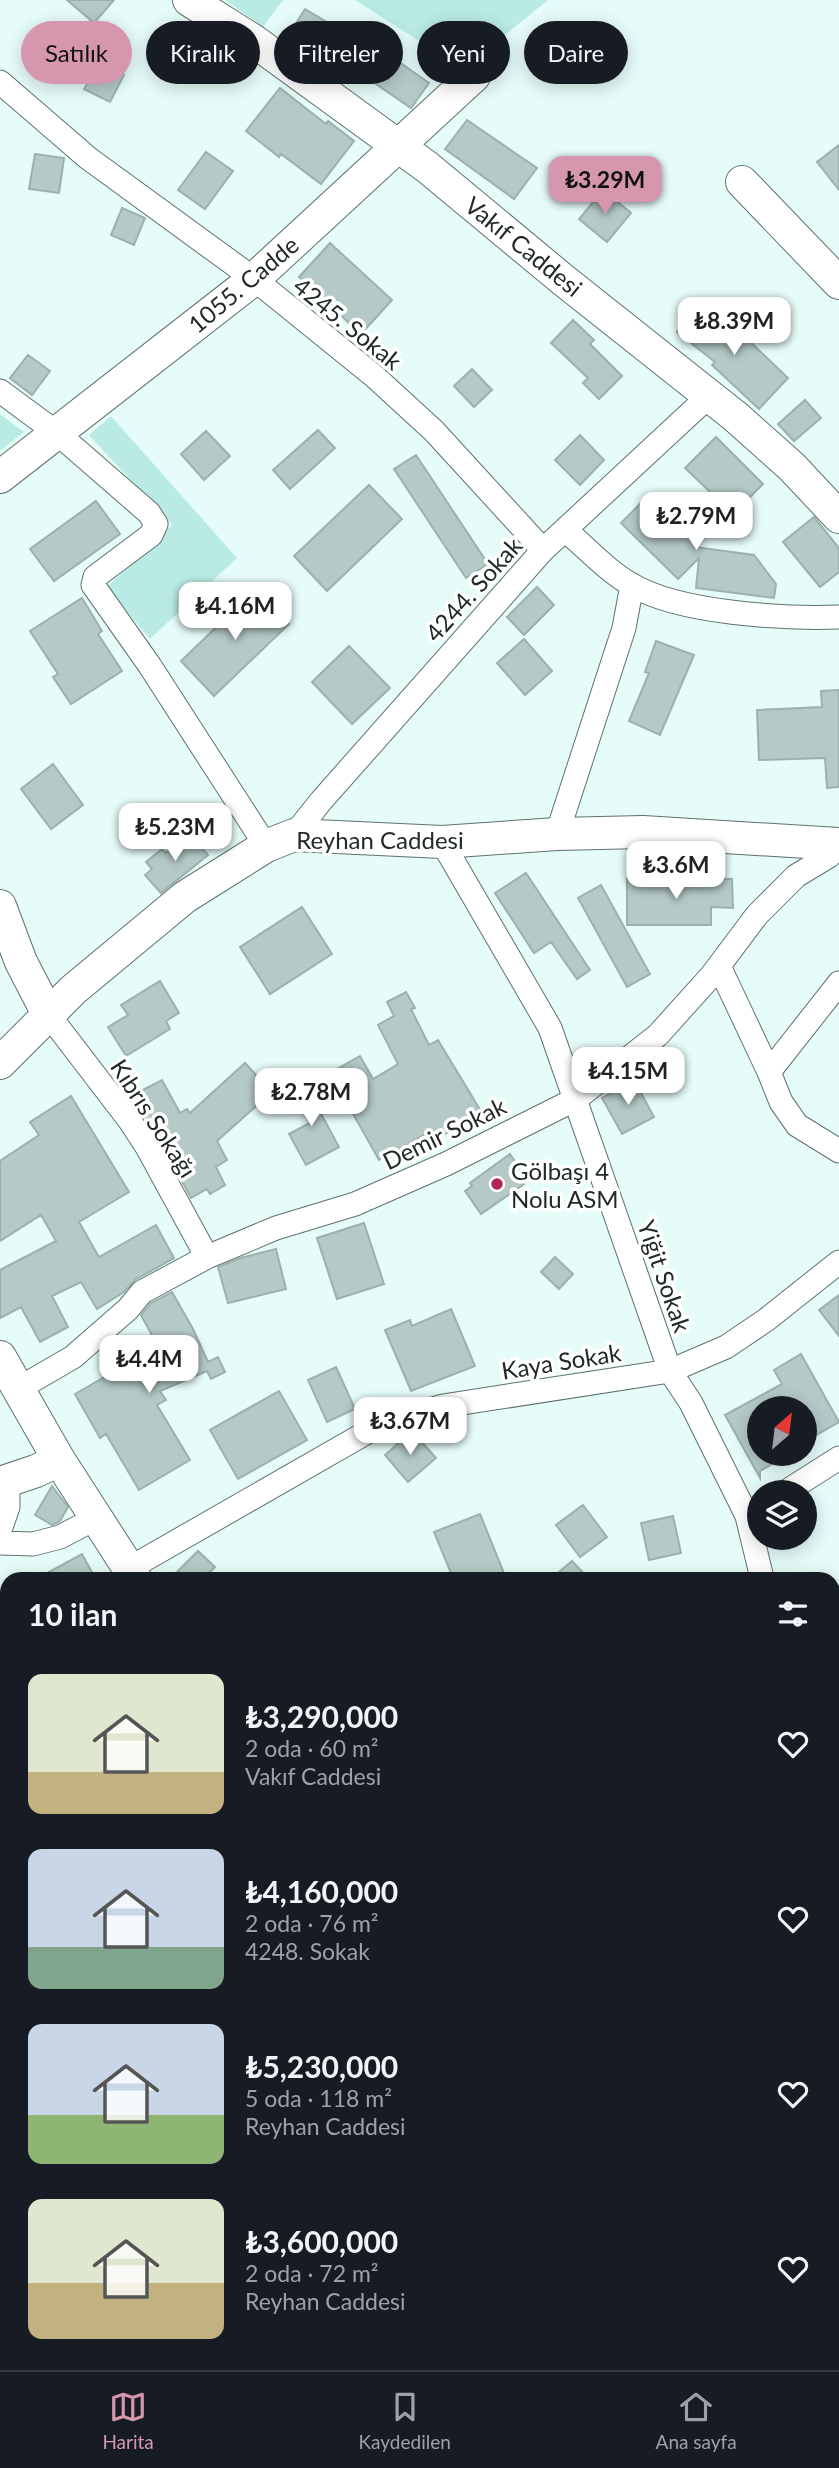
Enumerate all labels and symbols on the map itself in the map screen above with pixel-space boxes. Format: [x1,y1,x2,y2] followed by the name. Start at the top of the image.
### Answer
[548,156,662,216] pin: ₺3.29M
[460,190,588,302] street label: Vakıf Caddesi
[182,229,304,339] street label: 1055. Cadde
[288,271,408,376] street label: 4245. Sokak
[677,298,791,357] pin: ₺8.39M
[639,492,753,552] pin: ₺2.79M
[419,530,528,647] street label: 4244. Sokak
[178,582,292,642] pin: ₺4.16M
[118,804,232,863] pin: ₺5.23M
[296,825,464,854] street label: Reyhan Caddesi
[627,842,725,901] pin: ₺3.6M
[571,1048,685,1107] pin: ₺4.15M
[105,1053,203,1183] street label: Kıbrıs Sokağı
[254,1068,368,1128] pin: ₺2.78M
[378,1090,511,1175] street label: Demir Sokak
[511,1156,619,1213] place label: Gölbaşı 4 Nolu ASM
[489,1176,505,1192] marker: Gölbaşı 4 Nolu ASM
[632,1216,698,1337] street label: Yiğit Sokak
[100,1336,198,1395] pin: ₺4.4M
[499,1337,624,1385] street label: Kaya Sokak
[747,1396,817,1466] north arrow
[353,1398,467,1457] pin: ₺3.67M

